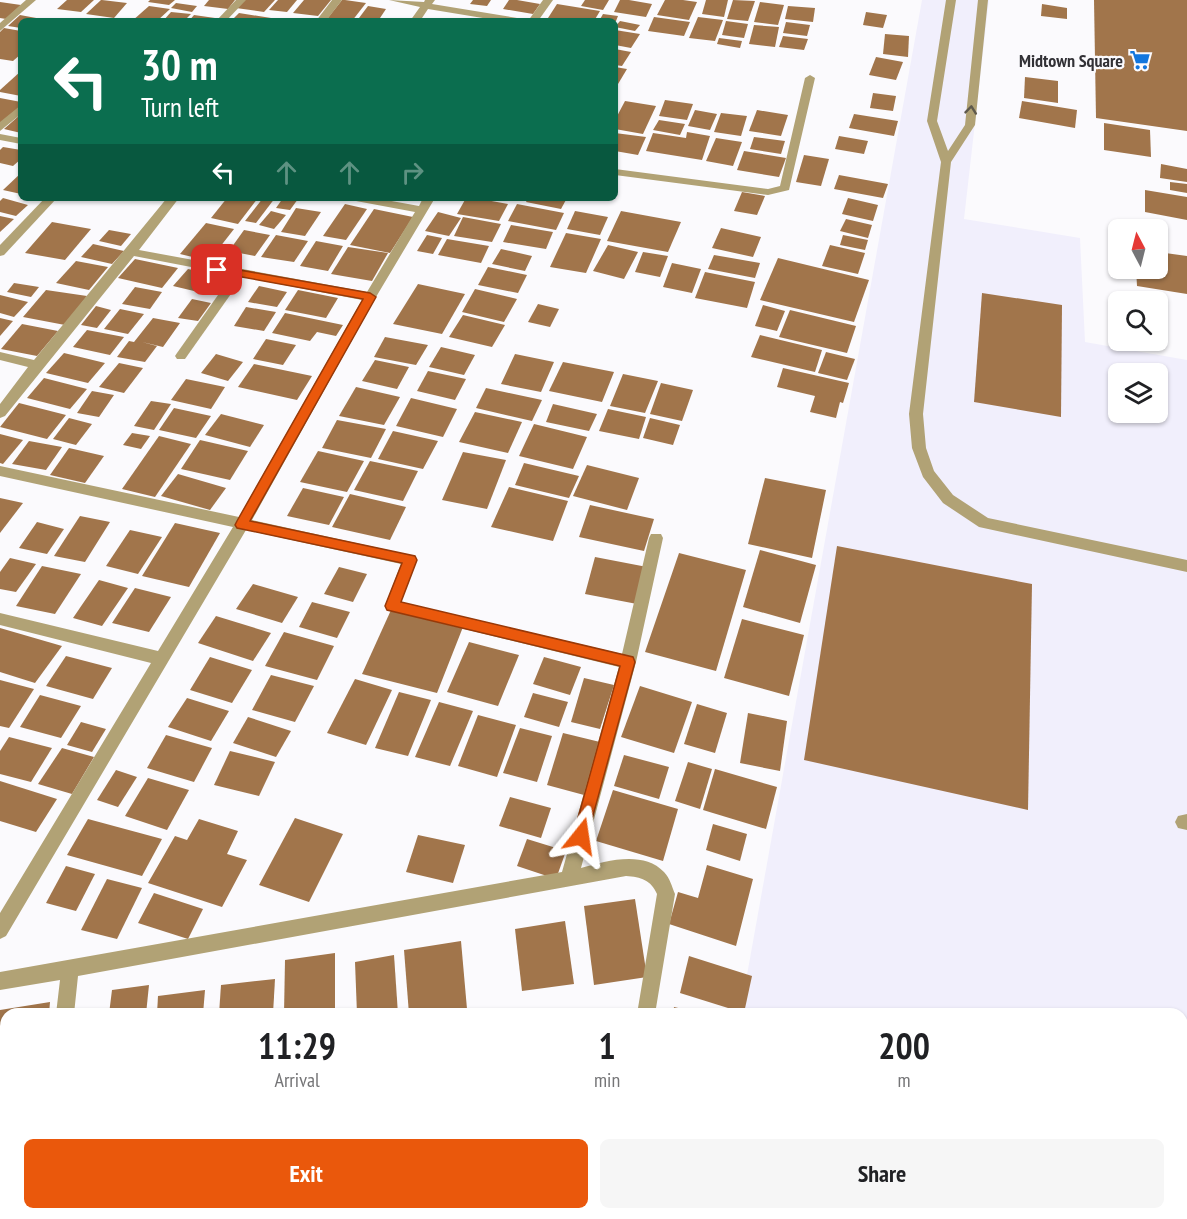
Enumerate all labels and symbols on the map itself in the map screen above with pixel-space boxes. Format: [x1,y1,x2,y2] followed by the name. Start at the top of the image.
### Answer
[1128,48,1152,72] supermarket icon: Midtown Square
[1019,49,1123,72] place label: Midtown Square
[964,106,977,115] one-way arrow
[1108,219,1168,279] north arrow
[191,244,242,295] pin
[549,804,613,868] position arrow

